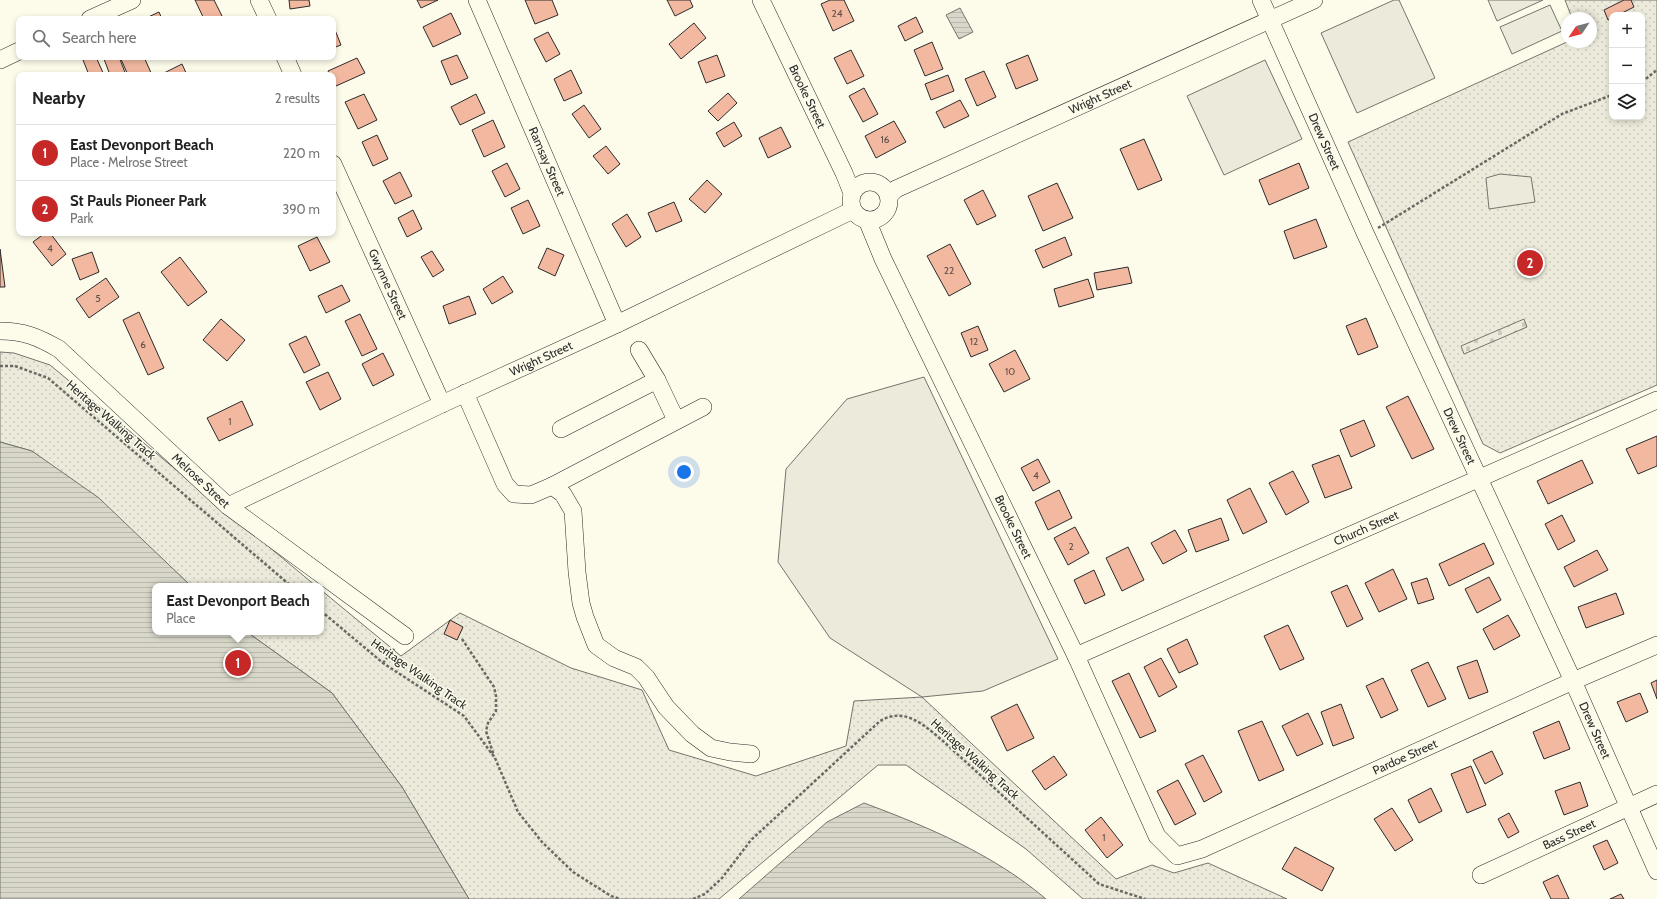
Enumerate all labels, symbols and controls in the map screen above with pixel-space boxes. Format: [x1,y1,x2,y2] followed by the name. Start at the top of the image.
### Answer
[831,7,843,20] house number: 24
[1561,12,1597,48] north arrow
[1609,12,1645,120] map controls
[1609,12,1645,48] button: +
[16,16,336,60] search box
[30,27,52,49] icon: search
[62,29,137,47] text: Search here
[1609,48,1645,84] button: −
[786,62,829,131] street label: Brooke Street
[1066,76,1134,117] street label: Wright Street
[1609,84,1645,120] button: layers
[32,88,85,108] text: Nearby
[275,90,320,106] text: 2 results
[1305,111,1344,172] street label: Drew Street
[526,125,569,198] street label: Ramsay Street
[881,133,890,146] house number: 16
[70,136,214,154] text: East Devonport Beach
[43,145,47,161] text: 1
[283,145,320,161] text: 220 m
[70,154,188,170] text: Place · Melrose Street
[70,192,207,210] text: St Pauls Pioneer Park
[42,201,48,217] text: 2
[282,201,320,217] text: 390 m
[70,210,93,226] text: Park
[47,242,53,255] house number: 4
[366,246,411,322] street label: Gwynne Street
[1517,248,1543,278] pin: 2
[944,264,954,277] house number: 22
[95,292,101,305] house number: 5
[970,335,978,348] house number: 12
[507,337,575,379] street label: Wright Street
[140,338,146,351] house number: 6
[1005,365,1015,378] house number: 10
[63,377,160,463] street label: Heritage Walking Track
[1440,405,1479,466] street label: Drew Street
[228,415,232,428] house number: 1
[169,450,233,511] street label: Melrose Street
[674,462,694,482] your location
[1033,469,1039,482] house number: 4
[992,492,1035,561] street label: Brooke Street
[1331,507,1401,549] street label: Church Street
[1068,540,1074,553] house number: 2
[152,583,324,635] popup
[166,592,310,610] text: East Devonport Beach
[166,610,195,626] text: Place
[368,635,471,713] street label: Heritage Walking Track
[225,648,251,678] pin: 1
[1576,699,1614,761] street label: Drew Street
[928,715,1023,803] street label: Heritage Walking Track
[1370,736,1439,778] street label: Pardoe Street
[1540,815,1598,853] street label: Bass Street
[1102,831,1106,844] house number: 1

